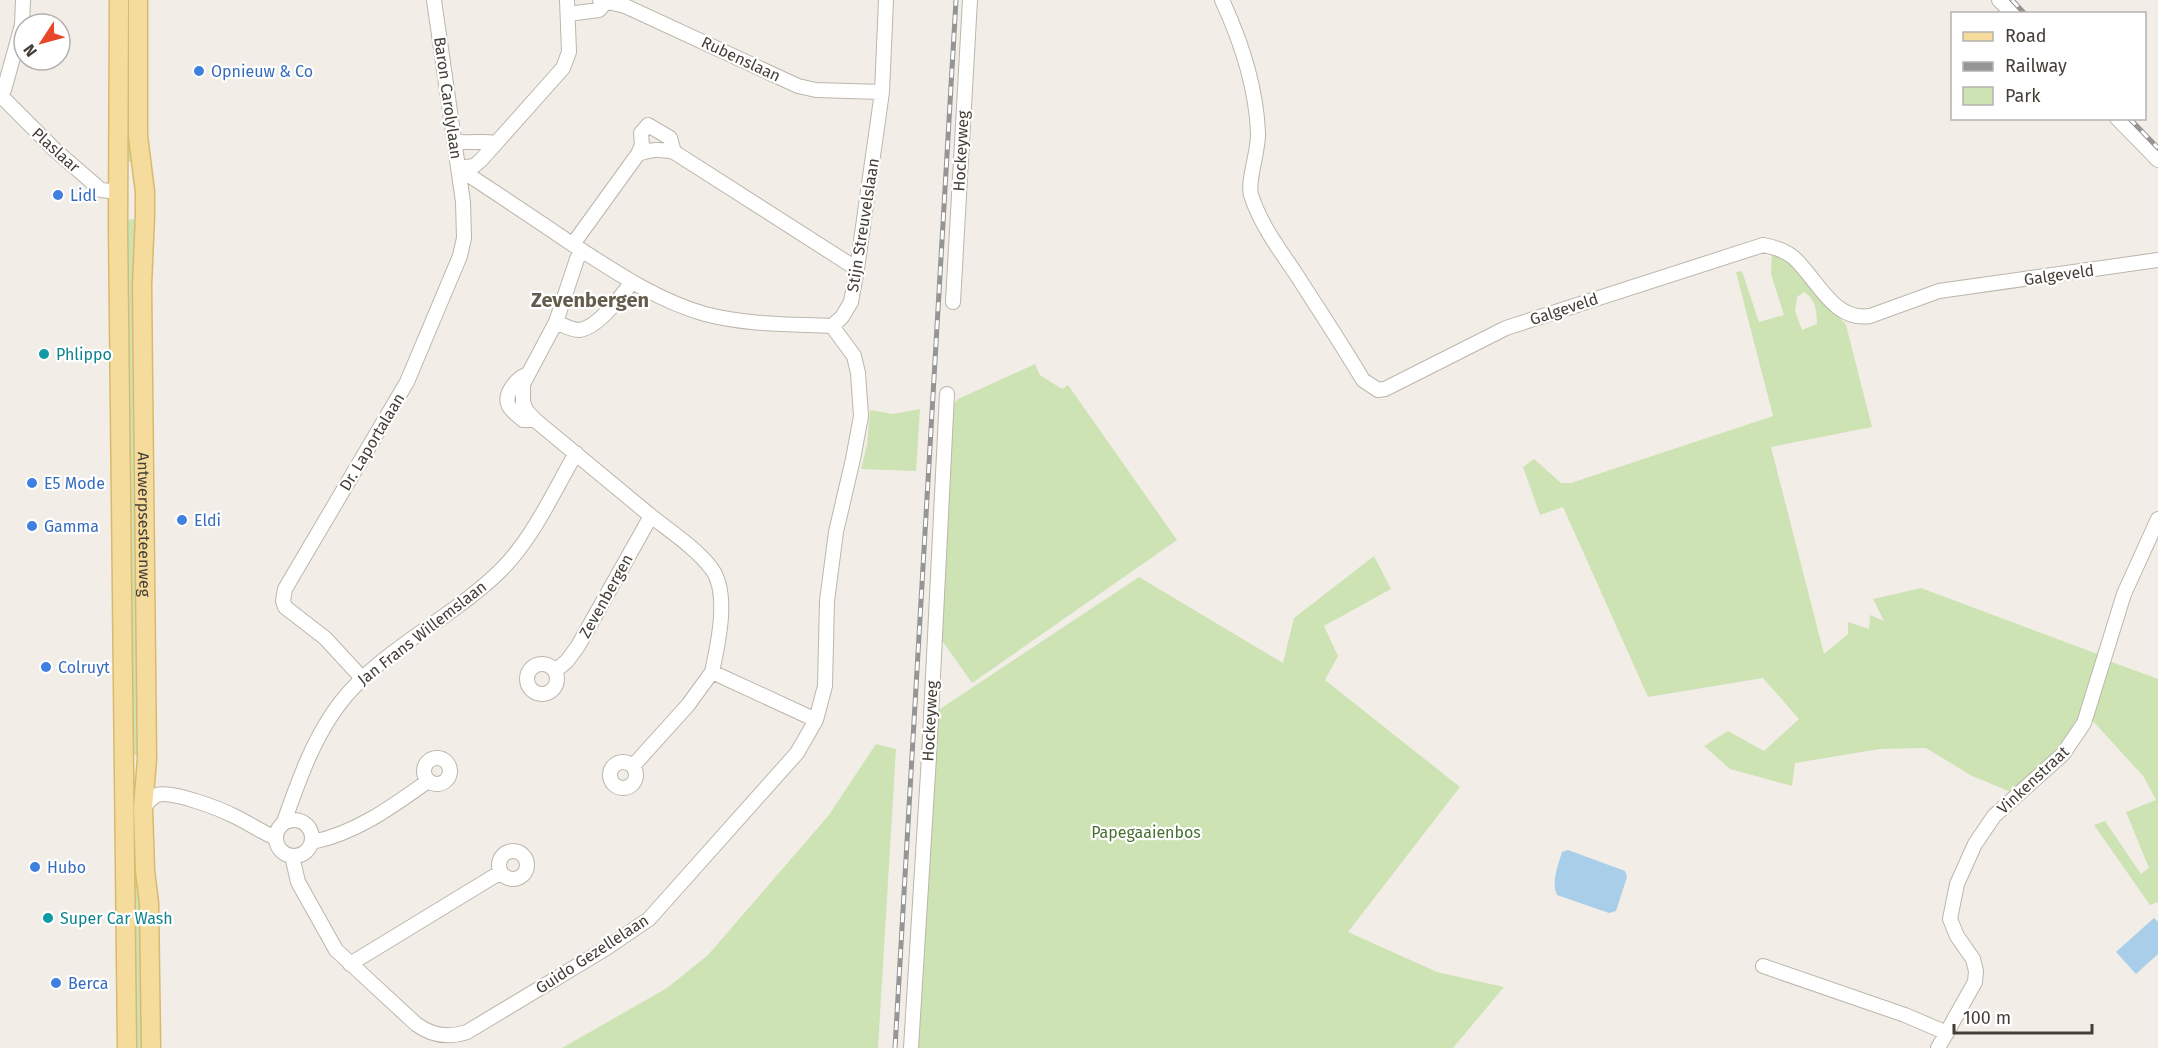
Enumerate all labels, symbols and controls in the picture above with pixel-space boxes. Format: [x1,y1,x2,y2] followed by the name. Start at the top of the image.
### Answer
[12,12,72,72] north arrow
[1951,12,2146,120] legend
[2005,25,2047,47] text: Road
[698,32,784,86] street label: Rubenslaan
[430,36,466,160] street label: Baron Carolylaan
[19,41,41,60] text: N
[2005,55,2067,77] text: Railway
[211,62,313,81] place label: Opnieuw & Co
[192,64,206,78] marker: Opnieuw & Co
[2005,85,2041,107] text: Park
[949,109,973,192] street label: Hockeyweg
[28,124,84,177] street label: Plaslaar
[843,157,883,293] street label: Stijn Streuvelslaan
[70,186,97,205] place label: Lidl
[51,188,65,202] marker: Lidl
[2023,261,2095,289] street label: Galgeveld
[531,288,649,312] district label: Zevenbergen
[1527,289,1601,329] street label: Galgeveld
[56,345,112,364] place label: Phlippo
[37,347,51,361] marker: Phlippo
[335,390,409,494] street label: Dr. Laportalaan
[134,452,155,598] street label: Antwerpsesteenweg
[44,474,105,493] place label: E5 Mode
[25,476,39,490] marker: E5 Mode
[194,511,221,530] place label: Eldi
[175,513,189,527] marker: Eldi
[44,517,99,536] place label: Gamma
[25,519,39,533] marker: Gamma
[575,551,637,641] street label: Zevenbergen
[354,577,490,689] street label: Jan Frans Willemslaan
[58,658,110,677] place label: Colruyt
[39,660,53,674] marker: Colruyt
[918,679,942,762] street label: Hockeyweg
[1993,742,2073,818] street label: Vinkenstraat
[1091,823,1201,842] park label: Papegaaienbos
[47,858,86,877] place label: Hubo
[28,860,42,874] marker: Hubo
[60,909,173,928] place label: Super Car Wash
[532,910,652,998] street label: Guido Gezellelaan
[41,911,55,925] marker: Super Car Wash
[68,974,108,993] place label: Berca
[49,976,63,990] marker: Berca
[1954,997,2092,1035] scale bar
[1963,1007,2011,1029] text: 100 m

